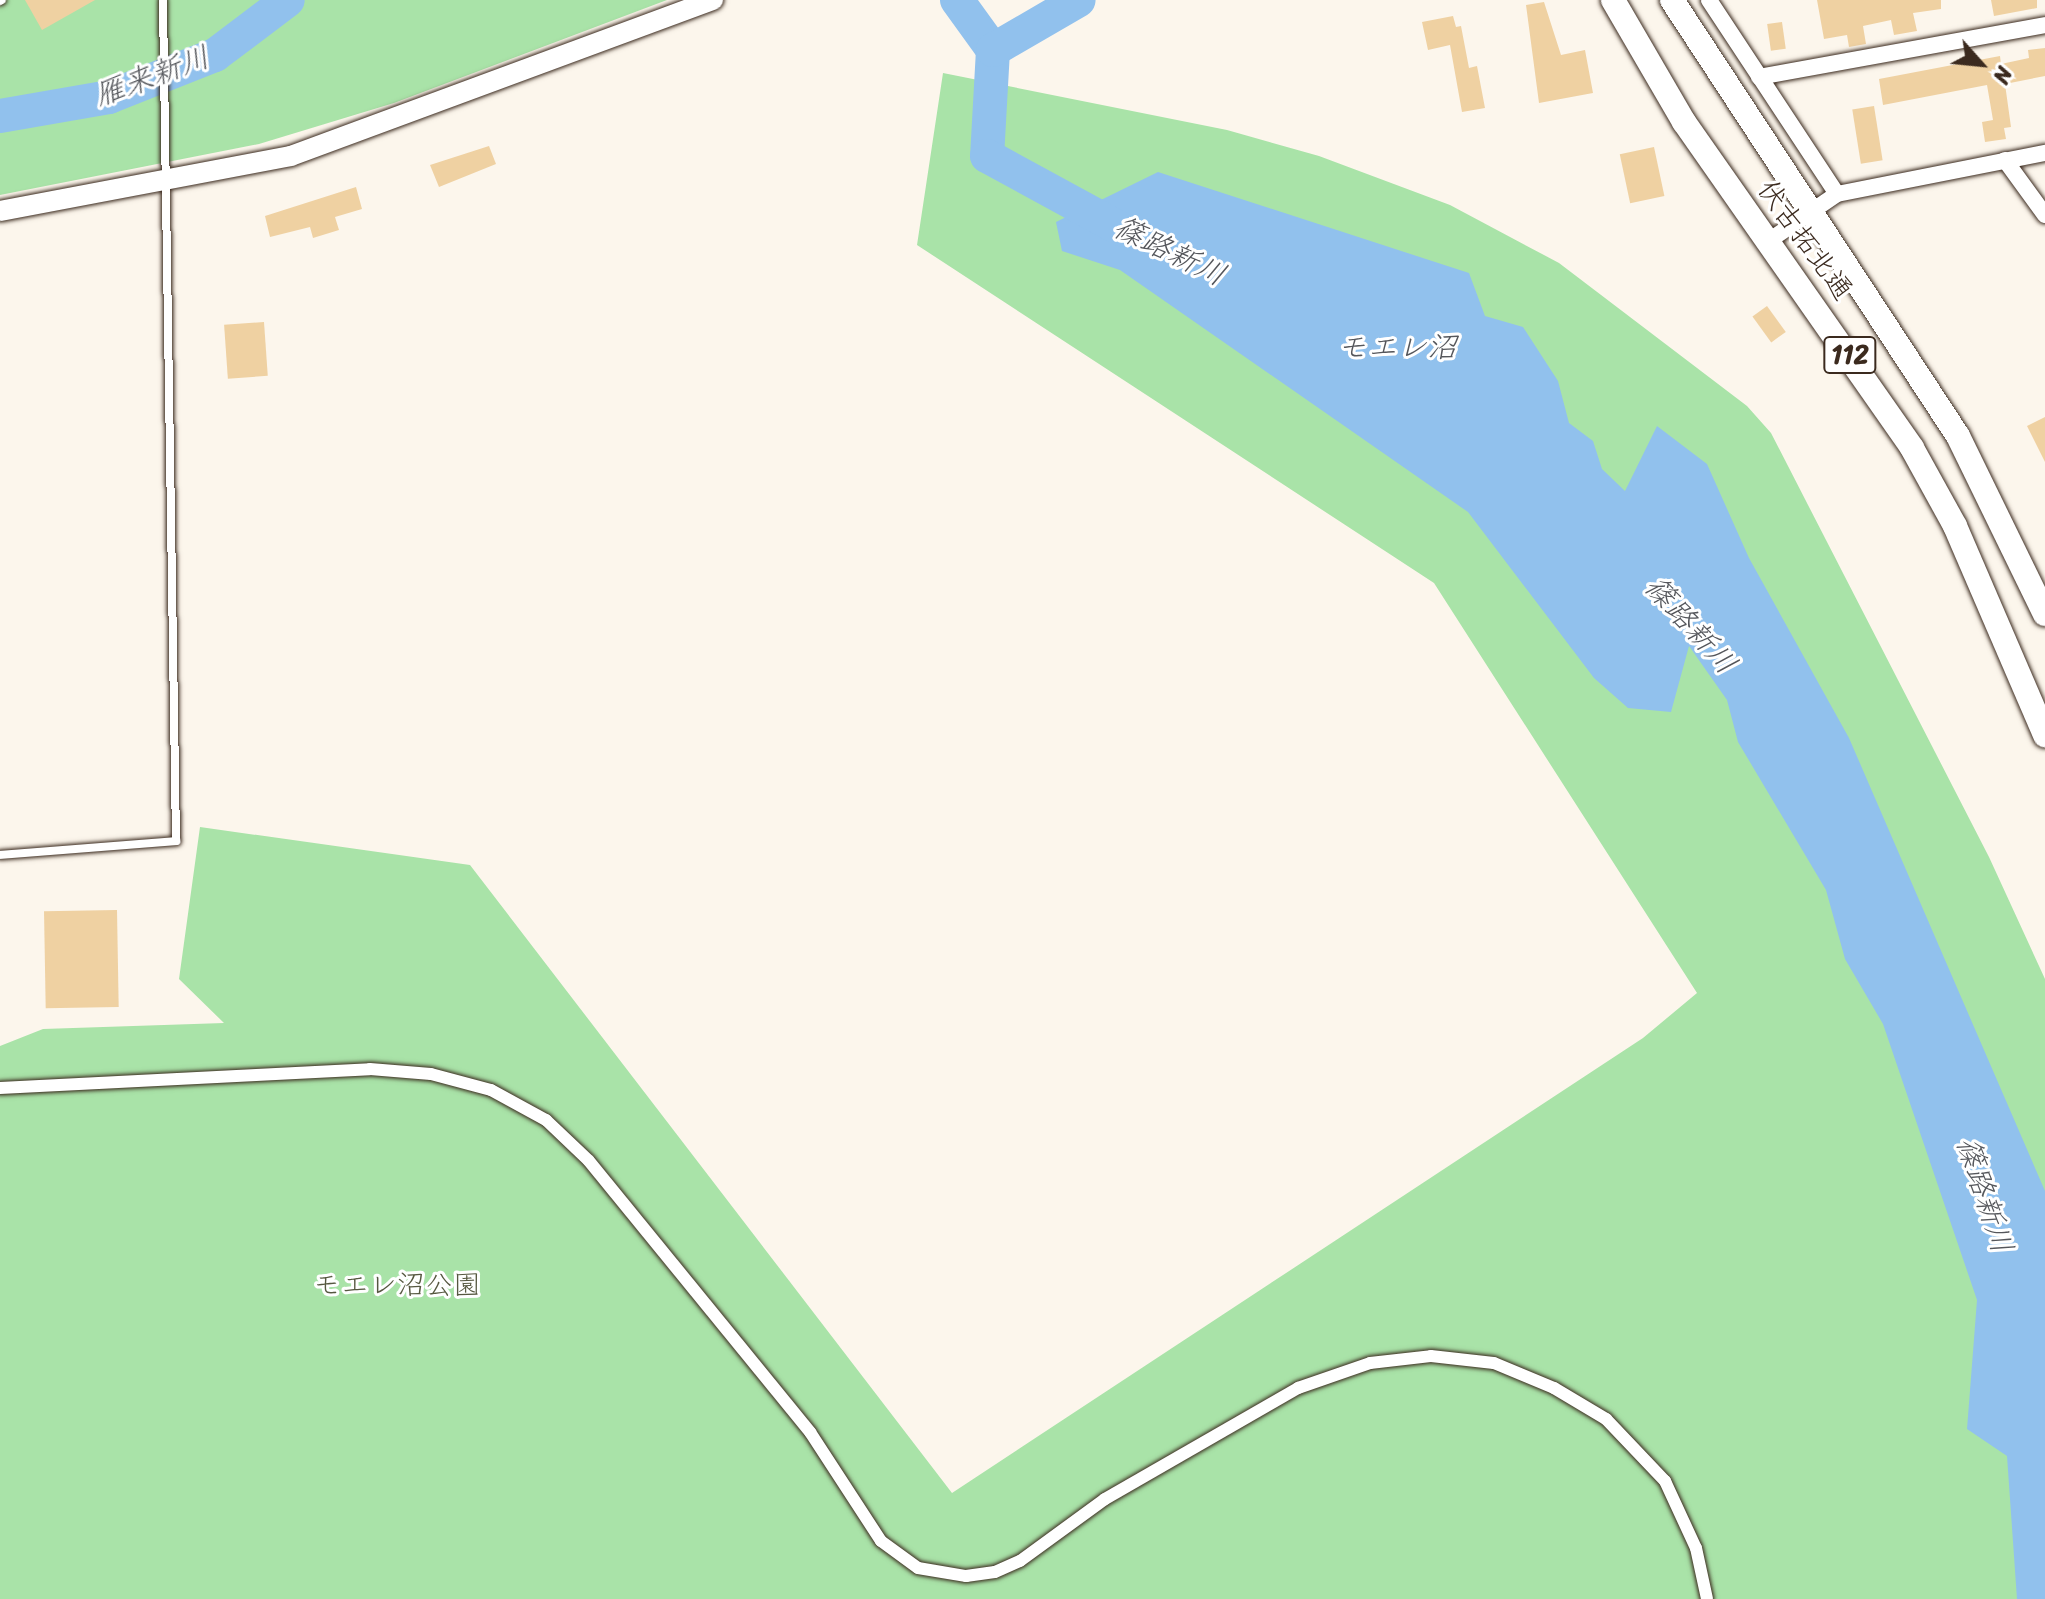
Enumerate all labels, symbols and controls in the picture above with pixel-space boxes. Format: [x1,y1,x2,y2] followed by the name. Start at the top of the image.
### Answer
[1941,24,2021,104] north arrow
[89,39,215,113] water label: 雁来新川
[1982,59,2024,91] text: N
[1750,173,1860,307] street label: 伏古拓北通
[1108,209,1232,293] water label: 篠路新川
[1337,329,1457,365] water label: モエレ沼
[1822,333,1878,377] road number: 112
[1637,568,1745,682] water label: 篠路新川
[1949,1132,2021,1258] water label: 篠路新川
[313,1268,481,1302] park label: モエレ沼公園

